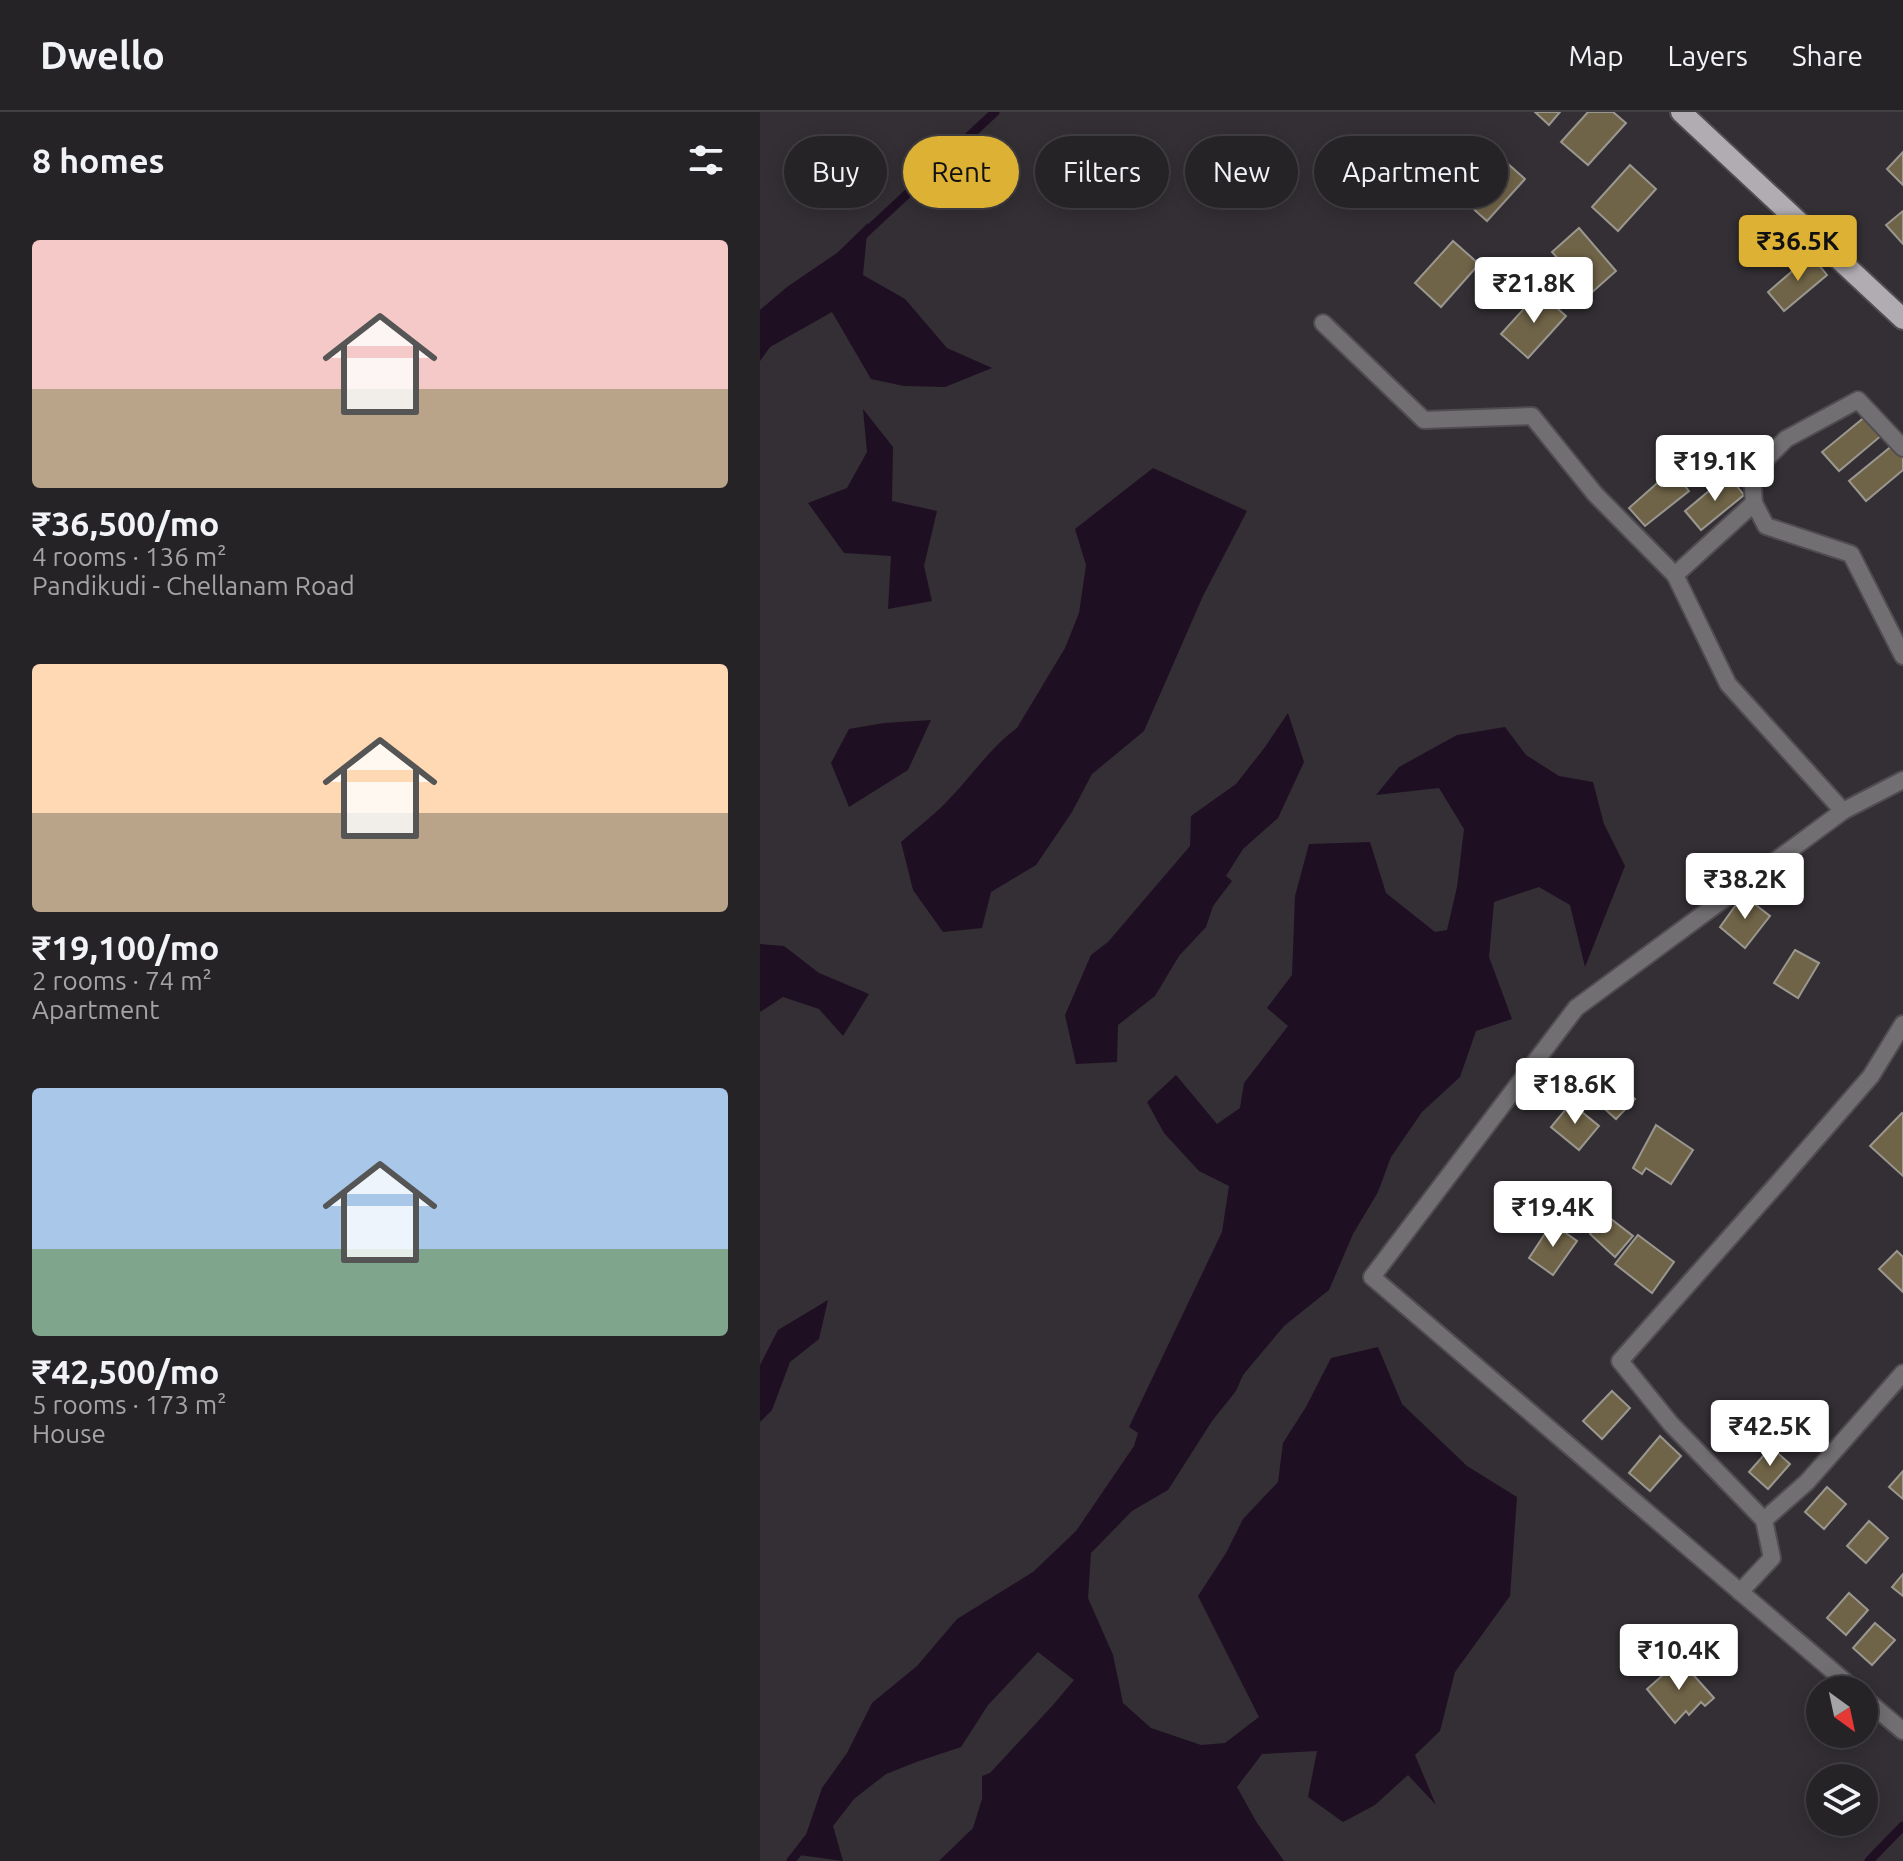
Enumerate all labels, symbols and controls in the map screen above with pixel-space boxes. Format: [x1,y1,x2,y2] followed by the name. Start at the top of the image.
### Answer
[40,34,165,76] text: Dwello
[1568,40,1624,71] text: Map
[1668,40,1748,71] text: Layers
[1792,40,1863,71] text: Share
[784,136,887,208] chip: Buy
[903,136,1019,208] chip: Rent
[1035,136,1169,208] chip: Filters
[1185,136,1298,208] chip: New
[1314,136,1508,208] chip: Apartment
[684,138,728,182] icon: filters
[32,141,165,179] text: 8 homes
[1733,215,1863,283] pin: ₹36.5K
[1757,226,1839,255] text: ₹36.5K
[1469,257,1599,325] pin: ₹21.8K
[1493,268,1575,297] text: ₹21.8K
[308,292,452,436] icon: home
[1650,435,1780,503] pin: ₹19.1K
[1674,446,1756,475] text: ₹19.1K
[32,504,219,542] text: ₹36,500/mo
[32,542,227,571] text: 4 rooms · 136 m²
[32,571,355,600] text: Pandikudi - Chellanam Road
[308,716,452,860] icon: home
[1680,853,1810,921] pin: ₹38.2K
[1704,864,1786,893] text: ₹38.2K
[32,928,219,966] text: ₹19,100/mo
[32,966,212,995] text: 2 rooms · 74 m²
[32,995,159,1024] text: Apartment
[1510,1058,1640,1126] pin: ₹18.6K
[1534,1069,1616,1098] text: ₹18.6K
[308,1140,452,1284] icon: home
[1488,1181,1618,1249] pin: ₹19.4K
[1512,1192,1594,1221] text: ₹19.4K
[32,1352,219,1390] text: ₹42,500/mo
[32,1390,227,1419] text: 5 rooms · 173 m²
[1705,1400,1835,1468] pin: ₹42.5K
[1729,1411,1811,1440] text: ₹42.5K
[32,1419,106,1448] text: House
[1614,1624,1744,1692] pin: ₹10.4K
[1638,1635,1720,1664] text: ₹10.4K
[1806,1676,1878,1748] north arrow
[1806,1676,1878,1836] map controls
[1806,1764,1878,1836] button: layers

